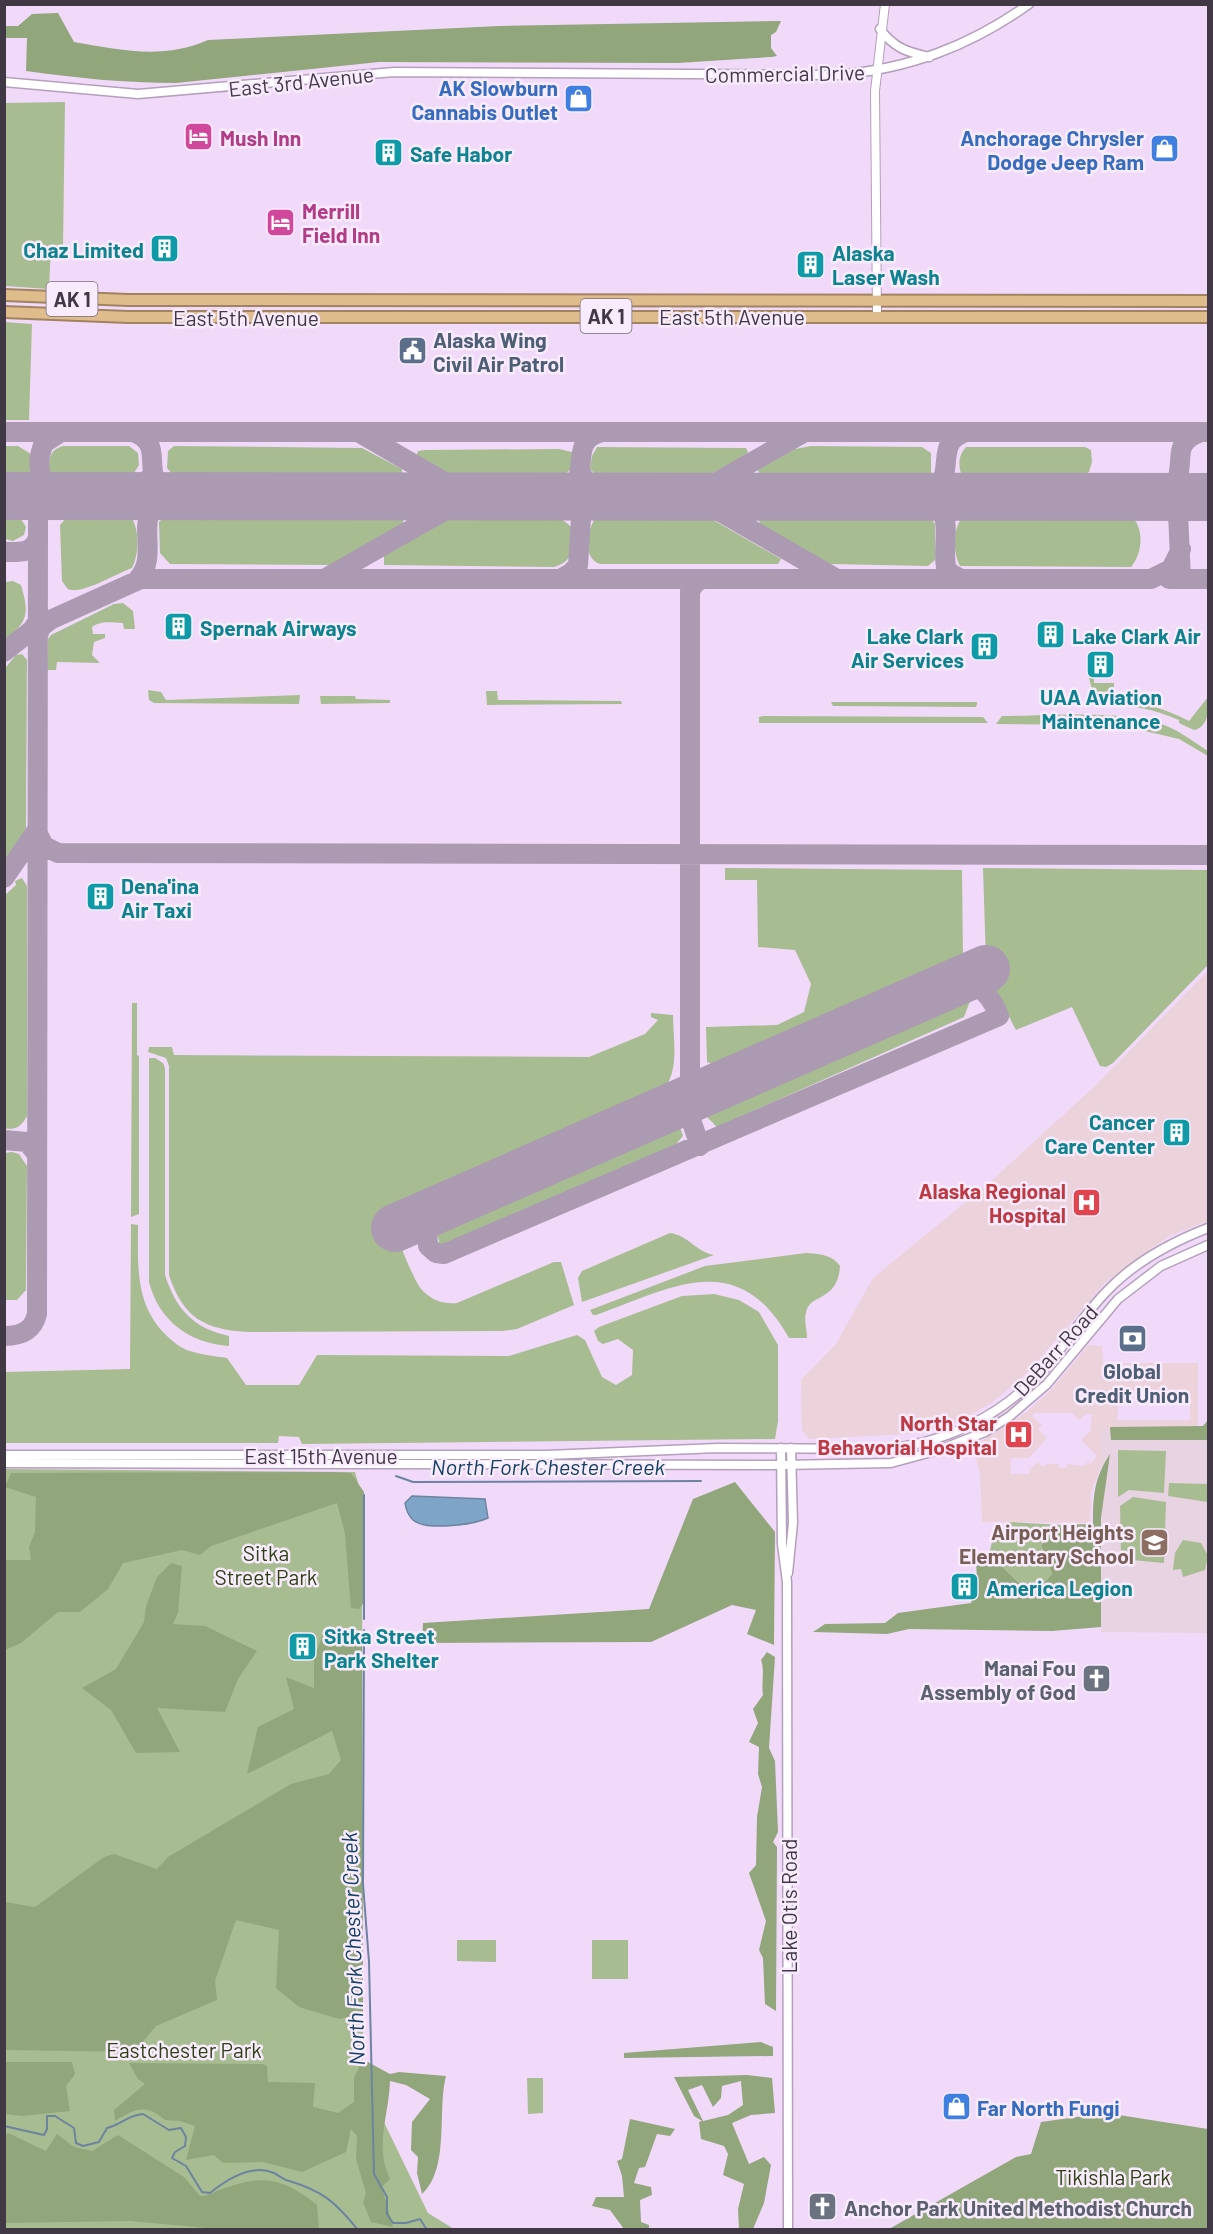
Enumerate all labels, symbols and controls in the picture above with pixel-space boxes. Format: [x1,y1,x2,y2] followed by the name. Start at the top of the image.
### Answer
[705,59,865,87] street label: Commercial Drive
[227,61,375,101] street label: East 3rd Avenue
[411,75,558,124] place label: AK Slowburn Cannabis Outlet
[563,83,595,115] shop icon: AK Slowburn Cannabis Outlet
[183,121,215,153] hotel icon: Mush Inn
[220,125,301,150] place label: Mush Inn
[960,125,1144,174] place label: Anchorage Chrysler Dodge Jeep Ram
[1149,133,1181,165] shop icon: Anchorage Chrysler Dodge Jeep Ram
[373,137,405,169] building icon: Safe Habor
[410,141,512,166] place label: Safe Habor
[302,198,380,247] place label: Merrill Field Inn
[265,206,297,238] hotel icon: Merrill Field Inn
[149,233,181,265] building icon: Chaz Limited
[23,237,144,262] place label: Chaz Limited
[832,240,940,289] place label: Alaska Laser Wash
[795,248,827,280] building icon: Alaska Laser Wash
[46,282,98,316] road number: AK 1
[580,299,632,333] road number: AK 1
[659,304,805,329] street label: East 5th Avenue
[173,305,319,330] street label: East 5th Avenue
[433,327,564,376] place label: Alaska Wing Civil Air Patrol
[396,335,428,367] public building icon: Alaska Wing Civil Air Patrol
[163,611,195,643] building icon: Spernak Airways
[200,615,357,640] place label: Spernak Airways
[1035,619,1067,651] building icon: Lake Clark Air
[851,623,964,672] place label: Lake Clark Air Services
[1072,623,1201,648] place label: Lake Clark Air
[969,631,1001,663] building icon: Lake Clark Air Services
[1085,649,1117,681] building icon: UAA Aviation Maintenance
[1040,684,1162,733] place label: UAA Aviation Maintenance
[121,873,199,922] place label: Dena'ina Air Taxi
[84,881,116,913] building icon: Dena'ina Air Taxi
[1045,1109,1155,1158] place label: Cancer Care Center
[1160,1117,1192,1149] building icon: Cancer Care Center
[918,1178,1066,1227] place label: Alaska Regional Hospital
[1071,1186,1103,1218] hospital icon: Alaska Regional Hospital
[1008,1299,1102,1401] street label: DeBarr Road
[1116,1323,1148,1355] bank icon: Global Credit Union
[1075,1358,1189,1407] place label: Global Credit Union
[818,1410,997,1459] place label: North Star Behavorial Hospital
[1002,1418,1034,1450] hospital icon: North Star Behavorial Hospital
[244,1443,398,1468] street label: East 15th Avenue
[431,1453,665,1479] water label: North Fork Chester Creek
[959,1519,1134,1568] place label: Airport Heights Elementary School
[1139,1527,1171,1559] school or university icon: Airport Heights Elementary School
[215,1540,317,1589] park label: Sitka Street Park
[949,1571,981,1603] building icon: America Legion
[986,1575,1133,1600] place label: America Legion
[324,1623,439,1672] place label: Sitka Street Park Shelter
[287,1631,319,1663] building icon: Sitka Street Park Shelter
[920,1655,1076,1704] place label: Manai Fou Assembly of God
[1081,1663,1113,1695] church icon: Manai Fou Assembly of God
[335,1831,369,2066] water label: North Fork Chester Creek
[776,1839,801,1973] street label: Lake Otis Road
[106,2037,262,2062] park label: Eastchester Park
[940,2091,972,2123] shop icon: Far North Fungi
[977,2095,1120,2120] place label: Far North Fungi
[1055,2164,1171,2189] park label: Tikishla Park
[807,2191,839,2223] church icon: Anchor Park United Methodist Church
[844,2195,1192,2220] place label: Anchor Park United Methodist Church

